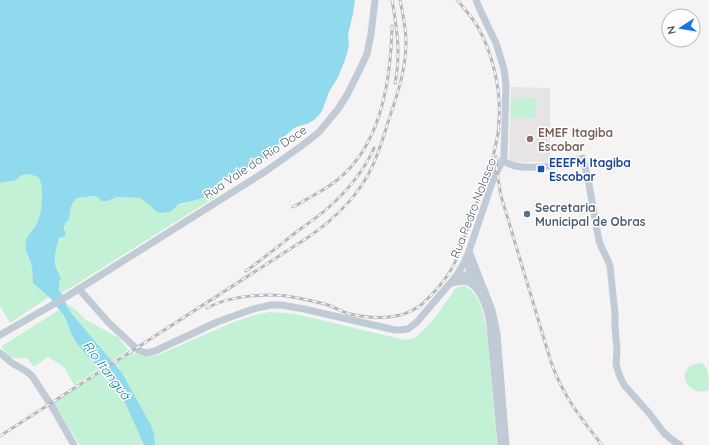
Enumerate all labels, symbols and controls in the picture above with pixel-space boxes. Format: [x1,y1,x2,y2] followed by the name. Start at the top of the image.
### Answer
[661,8,701,48] north arrow
[664,25,679,35] text: N
[201,122,310,202] street label: Rua Vale do Rio Doce
[538,125,613,154] place label: EMEF Itagiba Escobar
[525,134,535,144] marker: EMEF Itagiba Escobar
[549,155,631,184] place label: EEEFM Itagiba Escobar
[447,156,499,260] street label: Rua Pedro Nolasco
[536,164,546,174] marker: EEEFM Itagiba Escobar
[535,200,646,229] place label: Secretaria Municipal de Obras
[522,209,532,219] marker: Secretaria Municipal de Obras
[80,338,135,403] water label: Rio Itanguá

